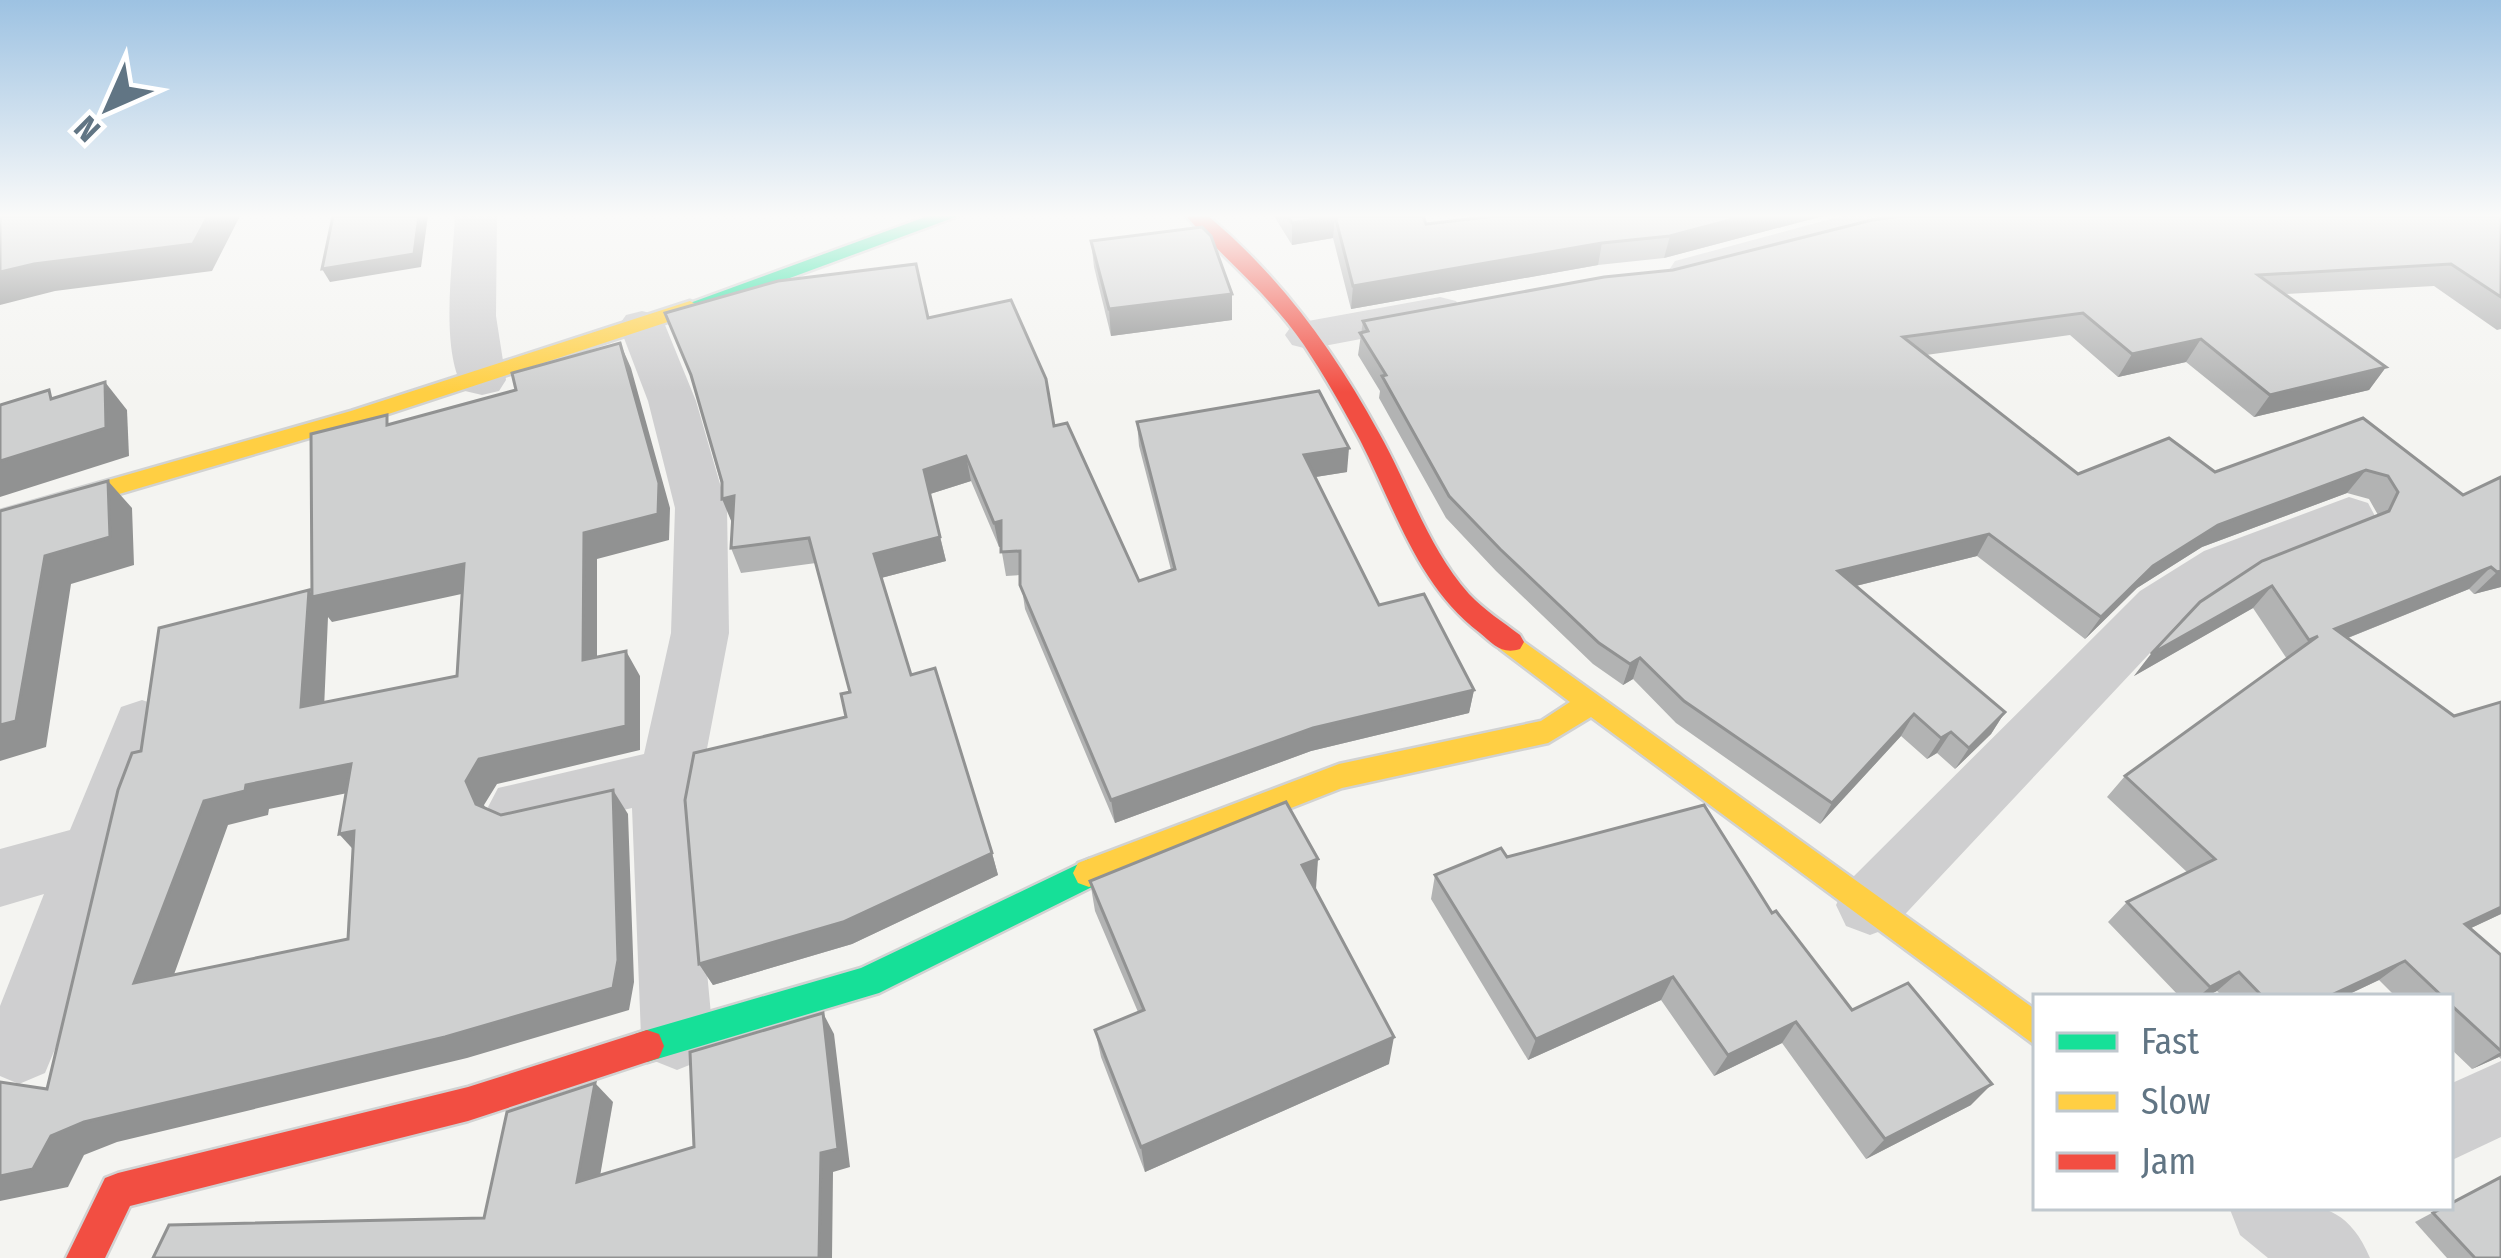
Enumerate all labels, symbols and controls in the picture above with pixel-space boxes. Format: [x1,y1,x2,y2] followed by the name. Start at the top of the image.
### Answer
[48,48,168,168] north arrow
[66,107,109,150] text: N
[2033,994,2453,1210] legend
[2141,1020,2199,1064] text: Fast
[2141,1080,2211,1124] text: Slow
[2141,1140,2196,1184] text: Jam

